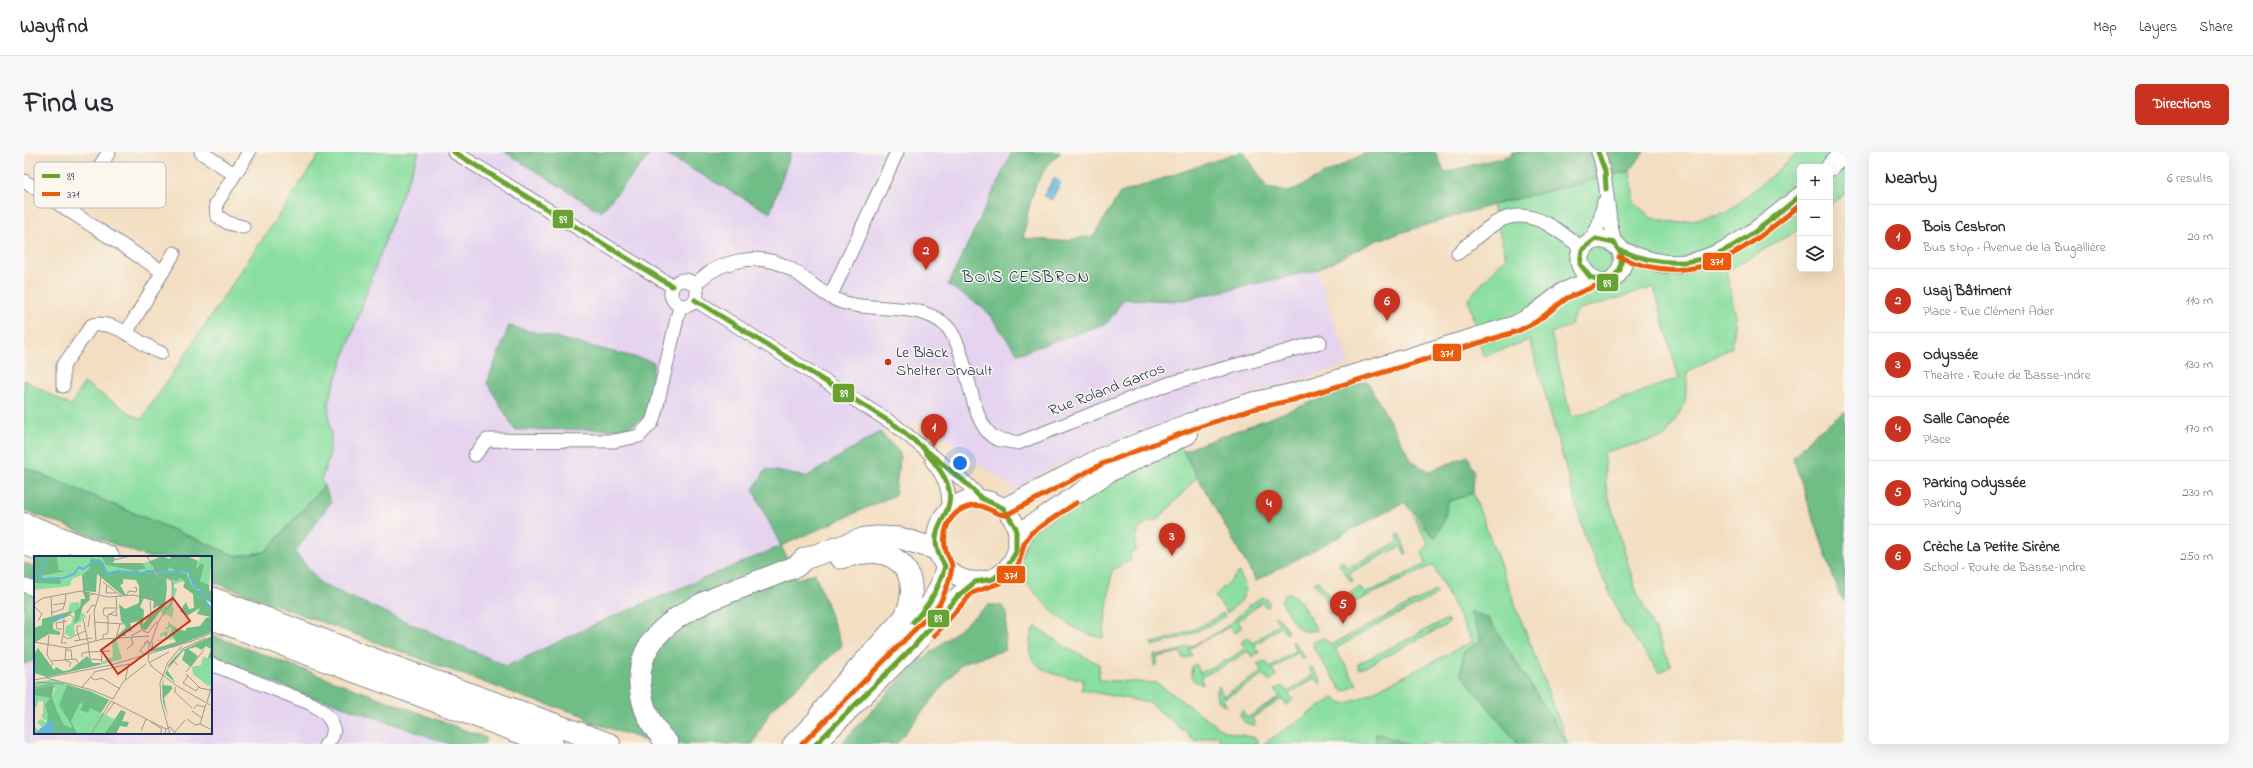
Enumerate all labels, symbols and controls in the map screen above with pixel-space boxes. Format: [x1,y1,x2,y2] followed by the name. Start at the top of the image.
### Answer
[20,14,88,41] text: Wayfind
[2093,17,2117,38] text: Map
[2139,17,2177,38] text: Layers
[2199,17,2233,38] text: Share
[24,84,114,125] text: Find us
[2135,84,2229,125] button: Directions
[34,162,166,208] legend
[1797,164,1833,272] map controls
[1797,164,1833,200] button: +
[1885,166,1937,191] text: Nearby
[67,169,75,185] text: 89
[2167,169,2213,188] text: 6 results
[67,187,80,203] text: 371
[1797,200,1833,236] button: −
[552,209,574,229] line badge: 89
[558,212,567,228] text: 89
[1923,216,2005,238] text: Bois Cesbron
[1896,227,1900,246] text: 1
[2188,227,2213,246] text: 20 m
[1797,236,1833,272] button: layers
[913,237,939,270] pin: 2
[1923,238,2105,257] text: Bus stop · Avenue de la Bugallière
[1702,252,1732,271] line badge: 371
[1710,254,1724,270] text: 371
[961,265,1090,290] district label: BOIS CESBRON
[1596,273,1619,292] line badge: 89
[1602,276,1611,292] text: 89
[1923,280,2012,302] text: Usaj Bâtiment
[1374,288,1400,321] pin: 6
[1895,291,1901,310] text: 2
[2186,291,2213,310] text: 110 m
[1923,302,2054,321] text: Place · Rue Clément Ader
[896,341,993,383] place label: Le Black Shelter Orvault
[1432,343,1462,362] line badge: 371
[1923,344,1978,366] text: Odyssée
[1440,346,1454,362] text: 371
[1895,355,1901,374] text: 3
[2185,355,2213,374] text: 130 m
[883,357,893,367] marker: Le Black Shelter Orvault
[1045,357,1169,423] street label: Rue Roland Garros
[1923,366,2090,385] text: Theatre · Route de Basse-Indre
[832,383,855,403] line badge: 89
[839,386,848,402] text: 89
[1923,408,2009,430] text: Salle Canopée
[921,414,947,447] pin: 1
[1895,419,1901,438] text: 4
[2185,419,2213,438] text: 170 m
[1923,430,1951,449] text: Place
[950,453,970,473] your location
[1923,472,2026,494] text: Parking Odyssée
[1894,483,1902,502] text: 5
[2182,483,2213,502] text: 230 m
[1256,490,1282,523] pin: 4
[1923,494,1961,513] text: Parking
[1159,523,1185,556] pin: 3
[1923,536,2060,558] text: Crèche La Petite Sirène
[1895,547,1901,566] text: 6
[2180,547,2213,566] text: 250 m
[34,556,212,734] inset map
[1923,558,2085,577] text: School · Route de Basse-Indre
[996,565,1026,584] line badge: 371
[1004,568,1018,584] text: 371
[1330,591,1356,624] pin: 5
[927,609,950,628] line badge: 89
[933,611,942,627] text: 89

